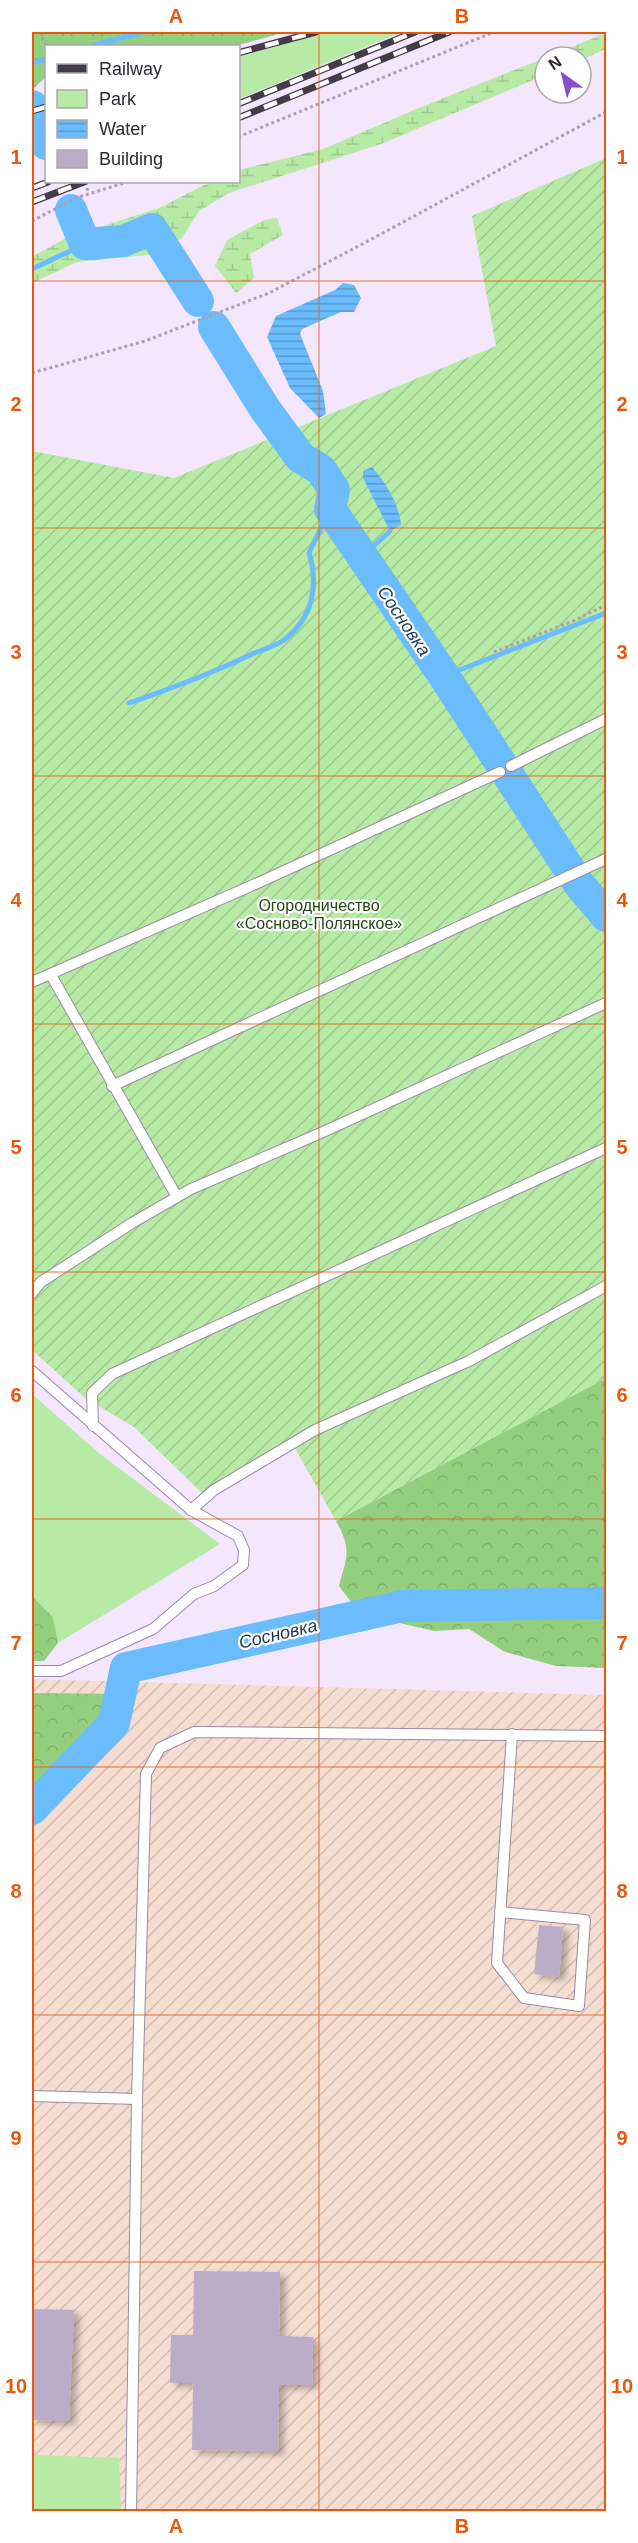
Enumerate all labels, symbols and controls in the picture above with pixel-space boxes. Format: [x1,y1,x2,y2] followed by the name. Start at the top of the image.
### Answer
[169,5,183,27] text: A
[455,5,469,27] text: B
[45,45,240,183] legend
[533,45,593,105] north arrow
[545,53,564,73] text: N
[99,59,162,79] text: Railway
[99,89,137,109] text: Park
[99,119,146,139] text: Water
[10,146,22,168] text: 1
[616,146,628,168] text: 1
[99,149,163,169] text: Building
[10,393,22,415] text: 2
[616,393,628,415] text: 2
[373,582,435,660] water label: Сосновка
[10,641,22,663] text: 3
[616,641,628,663] text: 3
[10,889,22,911] text: 4
[616,889,628,911] text: 4
[236,897,402,932] park label: Огородничество «Сосново-Полянское»
[10,1136,22,1158] text: 5
[616,1136,628,1158] text: 5
[10,1384,22,1406] text: 6
[616,1384,628,1406] text: 6
[237,1615,319,1653] water label: Сосновка
[10,1632,22,1654] text: 7
[616,1632,628,1654] text: 7
[10,1880,22,1902] text: 8
[616,1880,628,1902] text: 8
[10,2127,22,2149] text: 9
[616,2127,628,2149] text: 9
[5,2375,27,2397] text: 10
[611,2375,633,2397] text: 10
[169,2515,183,2537] text: A
[455,2515,469,2537] text: B

